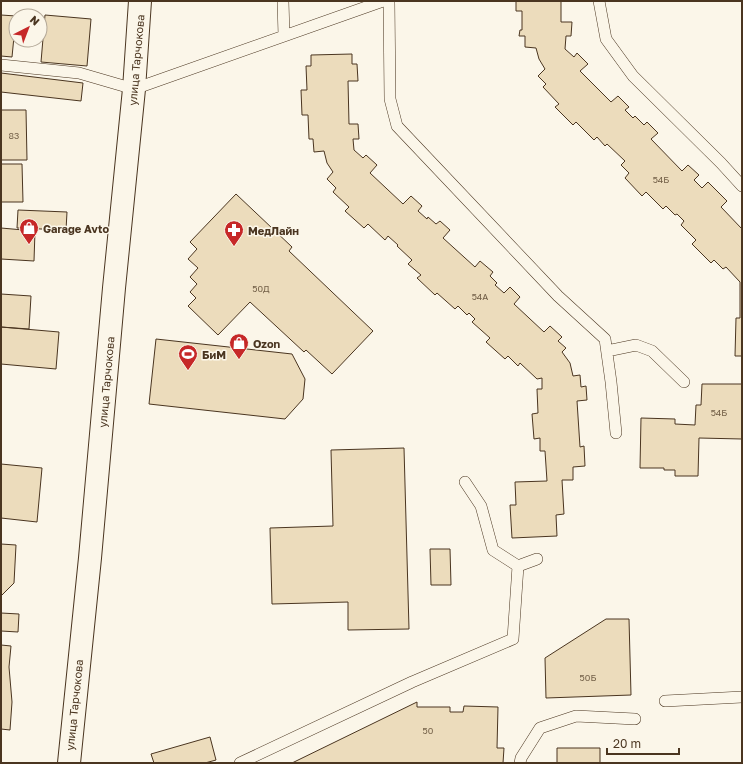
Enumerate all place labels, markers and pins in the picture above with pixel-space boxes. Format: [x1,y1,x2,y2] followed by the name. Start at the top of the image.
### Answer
[18,217,40,245] shop icon: Garage Avto
[223,219,245,247] pharmacy icon: МедЛайн
[43,222,109,235] place label: Garage Avto
[248,224,299,237] place label: МедЛайн
[228,332,250,360] shop icon: Ozon
[253,337,281,350] place label: Ozon
[177,343,199,371] sports icon: БиМ
[202,348,226,361] place label: БиМ

